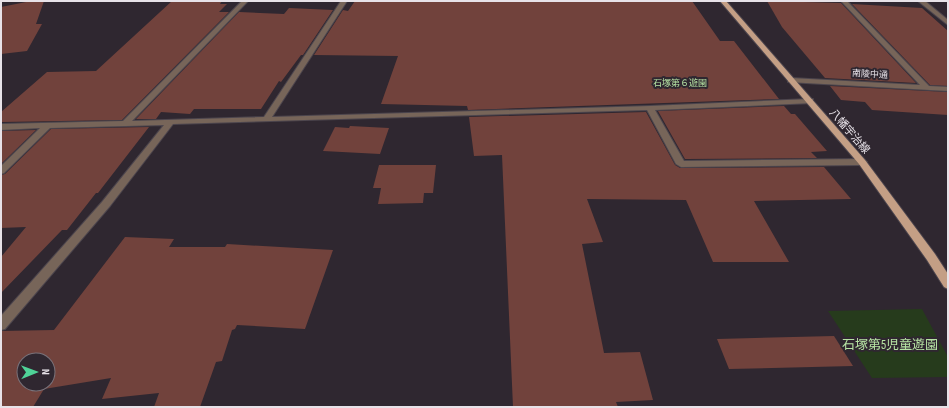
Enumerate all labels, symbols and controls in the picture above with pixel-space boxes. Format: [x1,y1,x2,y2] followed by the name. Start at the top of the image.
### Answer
[852,68,888,81] street label: 南陵中通
[653,78,707,89] park label: 石塚第６遊園
[827,106,873,156] street label: 八幡宇治線
[842,337,938,353] park label: 石塚第5児童遊園
[16,352,56,392] north arrow
[39,369,52,375] text: N

